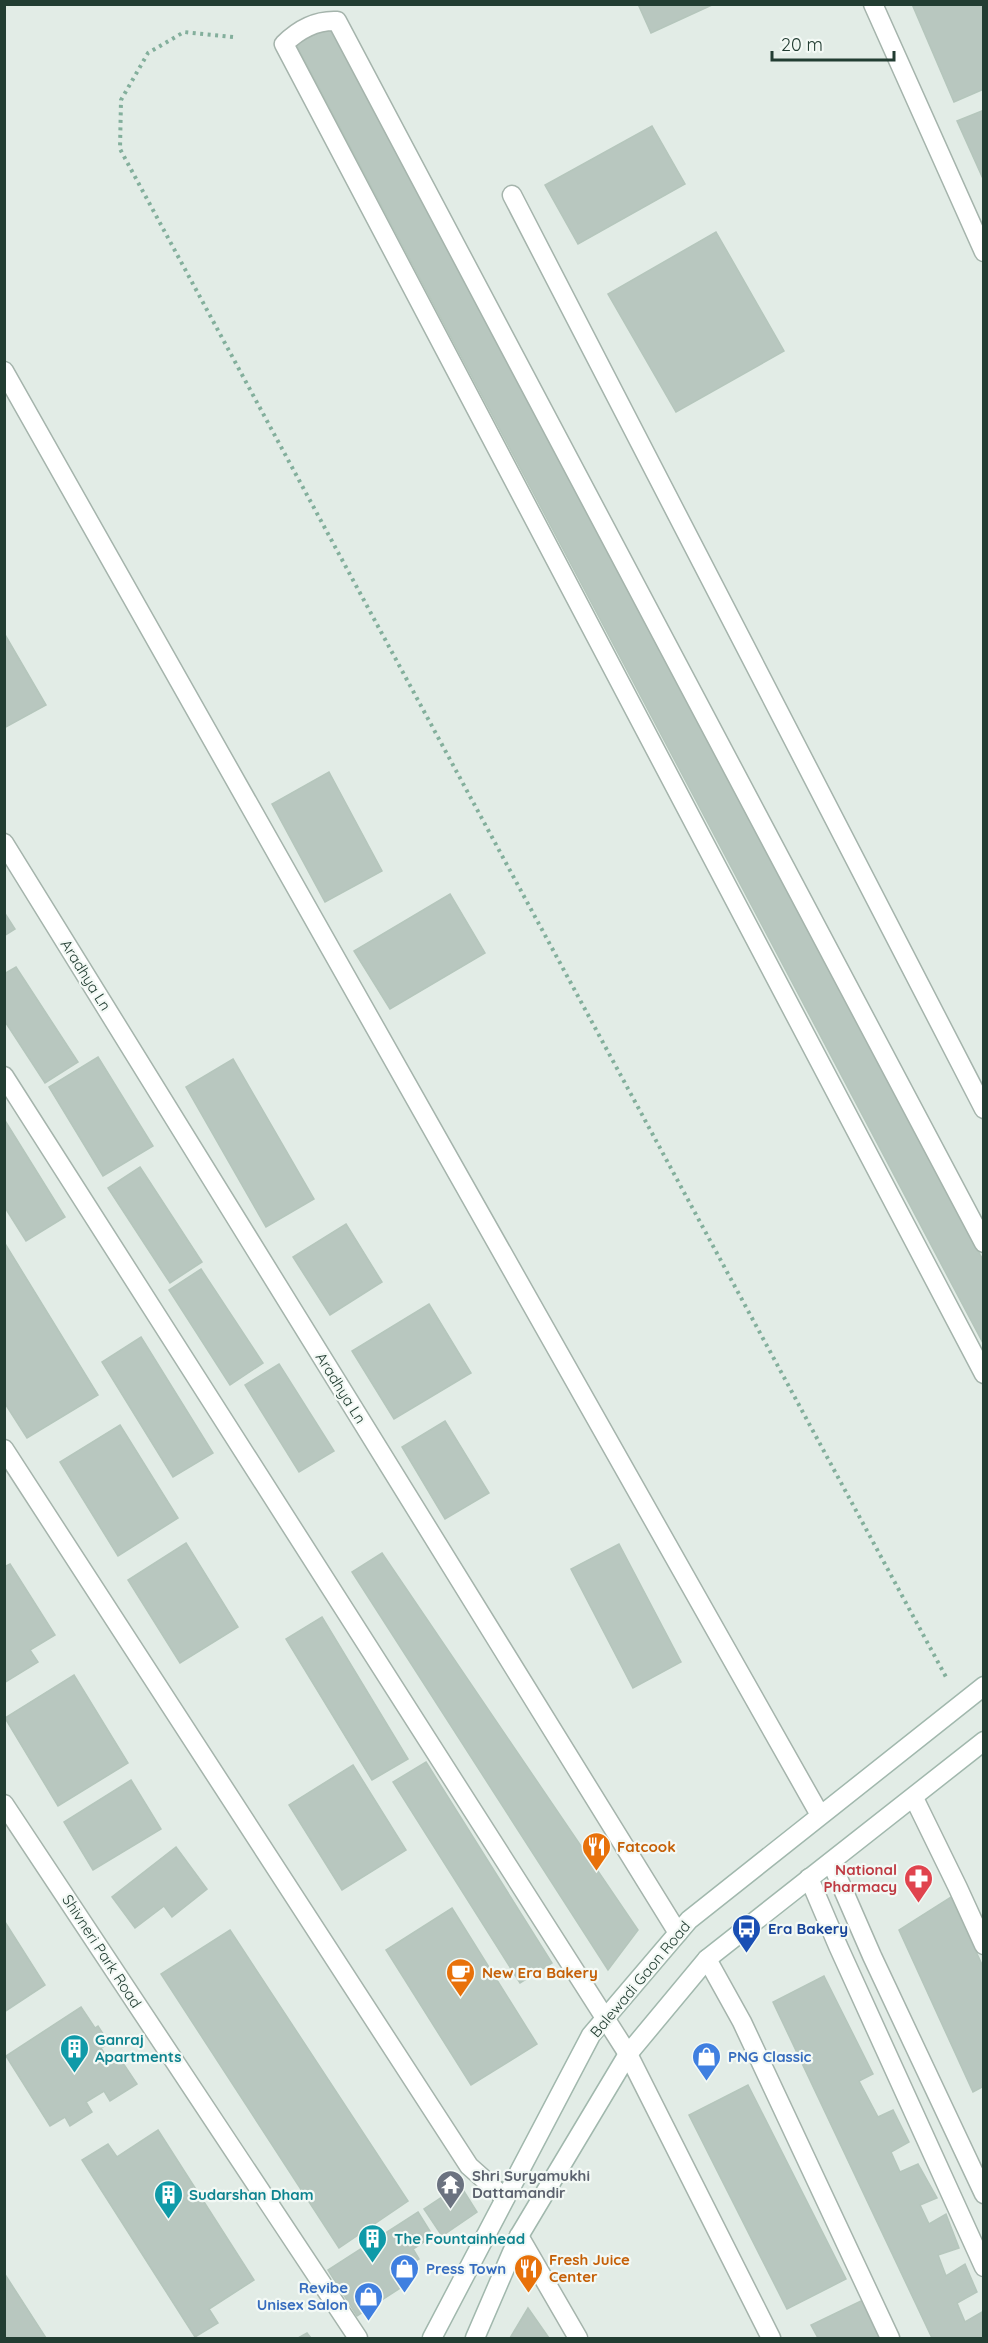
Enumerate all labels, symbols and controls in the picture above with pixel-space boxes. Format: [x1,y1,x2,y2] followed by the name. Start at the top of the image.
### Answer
[772,24,894,62] scale bar
[781,33,823,56] text: 20 m
[57,936,115,1014] street label: Aradhya Ln
[312,1349,370,1427] street label: Aradhya Ln
[580,1830,612,1872] restaurant icon: Fatcook
[617,1837,676,1856] place label: Fatcook
[823,1860,897,1896] place label: National Pharmacy
[902,1862,934,1904] pharmacy icon: National Pharmacy
[58,1891,146,2011] street label: Shivneri Park Road
[731,1912,763,1954] bus stop icon: Era Bakery
[586,1917,694,2041] street label: Balewadi Gaon Road
[768,1919,848,1938] place label: Era Bakery
[445,1956,477,1998] cafe icon: New Era Bakery
[482,1963,598,1982] place label: New Era Bakery
[95,2030,181,2066] place label: Ganraj Apartments
[58,2032,90,2074] building icon: Ganraj Apartments
[691,2040,723,2082] shop icon: PNG Classic
[728,2047,812,2066] place label: PNG Classic
[472,2166,590,2202] place label: Shri Suryamukhi Dattamandir
[435,2168,467,2210] temple icon: Shri Suryamukhi Dattamandir
[152,2178,184,2220] building icon: Sudarshan Dham
[189,2185,313,2204] place label: Sudarshan Dham
[357,2222,389,2264] building icon: The Fountainhead
[394,2229,525,2248] place label: The Fountainhead
[549,2250,630,2286] place label: Fresh Juice Center
[389,2252,421,2294] shop icon: Press Town
[512,2252,544,2294] restaurant icon: Fresh Juice Center
[426,2259,506,2278] place label: Press Town
[257,2278,348,2314] place label: Revibe Unisex Salon
[353,2280,385,2322] shop icon: Revibe Unisex Salon

